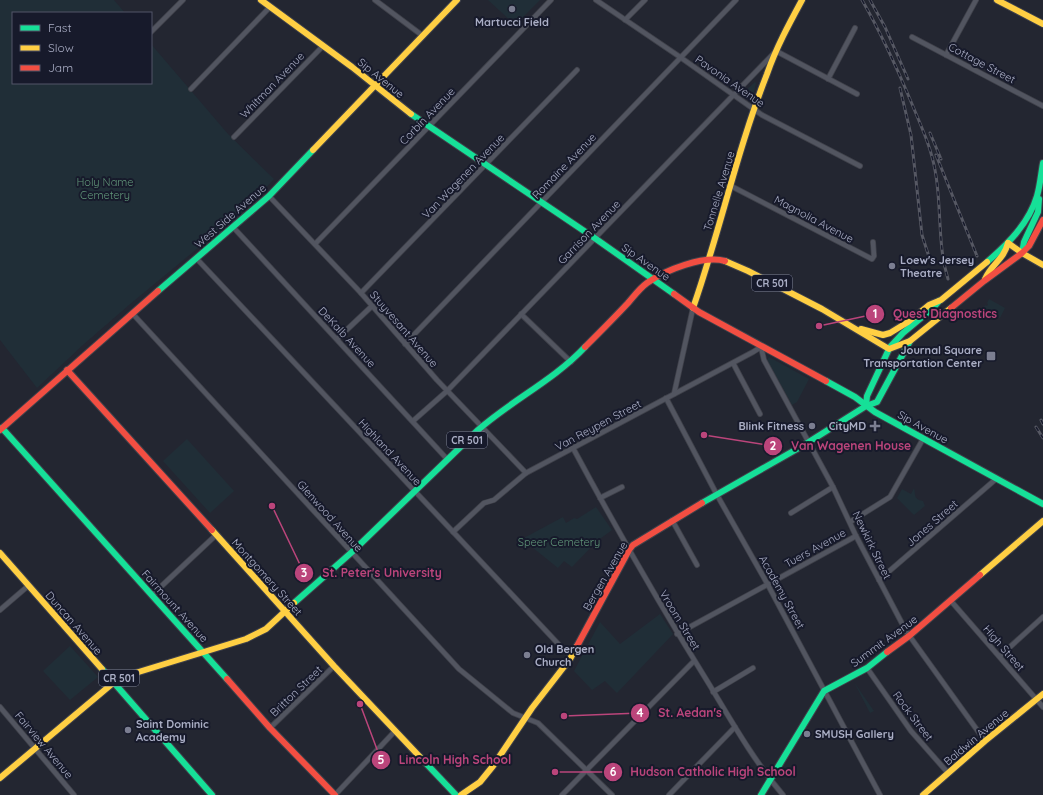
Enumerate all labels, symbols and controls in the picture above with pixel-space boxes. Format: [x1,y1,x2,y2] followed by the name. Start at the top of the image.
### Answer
[507,4,517,14] marker: Martucci Field
[12,12,152,84] legend
[475,15,549,29] place label: Martucci Field
[48,20,72,35] text: Fast
[946,39,1018,87] street label: Cottage Street
[48,40,74,55] text: Slow
[237,49,307,121] street label: Whitman Avenue
[693,52,767,110] street label: Pavonia Avenue
[355,55,407,101] street label: Sip Avenue
[48,60,73,75] text: Jam
[396,84,458,148] street label: Corbin Avenue
[529,130,599,202] street label: Romaine Avenue
[419,131,507,221] street label: Van Wagenen Avenue
[700,149,738,233] street label: Tonnelle Avenue
[76,175,134,202] park label: Holy Name Cemetery
[191,181,269,251] street label: West Side Avenue
[772,192,856,246] street label: Magnolia Avenue
[555,197,623,267] street label: Garrison Avenue
[619,240,673,284] street label: Sip Avenue
[900,253,974,280] place label: Loew's Jersey Theatre
[887,261,897,271] marker: Loew's Jersey Theatre
[752,275,792,291] road number: CR 501
[367,288,441,370] street label: Stuyvesant Avenue
[865,302,1005,326] callout: Quest Diagnostics
[315,304,379,370] street label: DeKalb Avenue
[873,306,877,321] text: 1
[893,306,997,321] text: Quest Diagnostics
[863,343,983,370] place label: Journal Square Transportation Center
[985,350,997,362] marker: Journal Square Transportation Center
[553,396,644,454] street label: Van Reypen Street
[895,407,951,447] street label: Sip Avenue
[355,416,425,488] street label: Highland Avenue
[738,419,804,433] place label: Blink Fitness
[829,419,866,433] place label: CityMD
[869,420,881,432] marker: CityMD
[807,421,817,431] marker: Blink Fitness
[447,432,487,448] road number: CR 501
[763,434,919,458] callout: Van Wagenen House
[770,438,777,453] text: 2
[791,438,911,453] text: Van Wagenen House
[294,477,366,555] street label: Glenwood Avenue
[903,497,961,549] street label: Jones Street
[850,509,895,582] street label: Newkirk Street
[782,525,848,571] street label: Tuers Avenue
[518,535,600,549] park label: Speer Cemetery
[229,536,305,619] street label: Montgomery Street
[580,539,630,613] street label: Bergen Avenue
[756,553,808,631] street label: Academy Street
[294,561,449,585] callout: St. Peter's University
[301,565,307,580] text: 3
[322,565,442,580] text: St. Peter's University
[139,567,211,645] street label: Fairmount Avenue
[657,587,704,653] street label: Vroom Street
[43,588,105,658] street label: Duncan Avenue
[848,612,920,670] street label: Summit Avenue
[980,622,1028,674] street label: High Street
[535,642,594,669] place label: Old Bergen Church
[522,650,532,660] marker: Old Bergen Church
[267,662,325,719] street label: Britton Street
[99,670,139,686] road number: CR 501
[890,688,936,744] street label: Rock Street
[630,701,730,725] callout: St. Aedan's
[636,705,644,720] text: 4
[658,705,722,720] text: St. Aedan's
[941,706,1011,768] street label: Baldwin Avenue
[12,709,76,781] street label: Fairview Avenue
[136,717,209,744] place label: Saint Dominic Academy
[123,725,133,735] marker: Saint Dominic Academy
[815,727,894,741] place label: SMUSH Gallery
[802,729,812,739] marker: SMUSH Gallery
[371,748,519,772] callout: Lincoln High School
[378,752,385,767] text: 5
[399,752,511,767] text: Lincoln High School
[603,760,804,784] callout: Hudson Catholic High School
[610,764,617,779] text: 6
[630,764,796,779] text: Hudson Catholic High School

